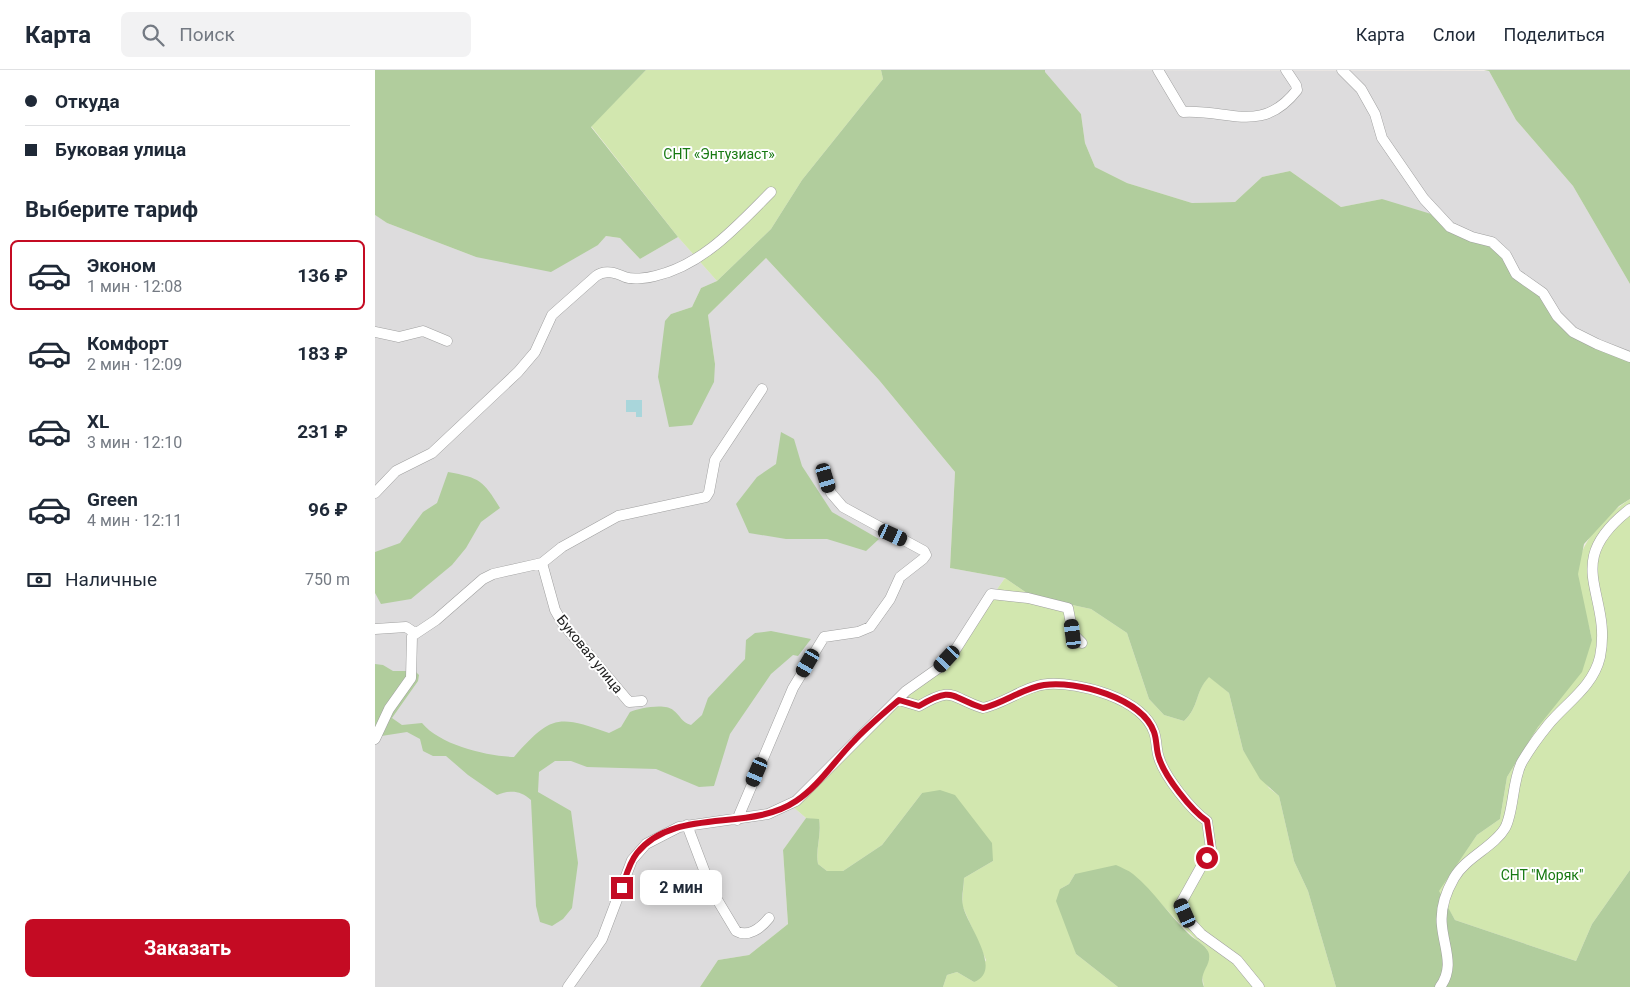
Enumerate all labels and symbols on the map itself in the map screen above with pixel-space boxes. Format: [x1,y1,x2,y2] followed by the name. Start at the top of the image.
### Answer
[663,146,775,162] park label: СНТ «Энтузиаст»
[814,461,837,495] car
[876,522,909,548] car
[554,612,626,696] street label: Буковая улица
[1063,618,1082,650] car
[931,643,962,675] car
[794,646,821,680] car
[744,755,769,789] car
[1196,847,1218,869] route start
[1501,867,1583,883] park label: СНТ "Моряк"
[639,870,722,906] callout: 2 мин
[611,877,633,899] route end
[1172,896,1197,930] car

